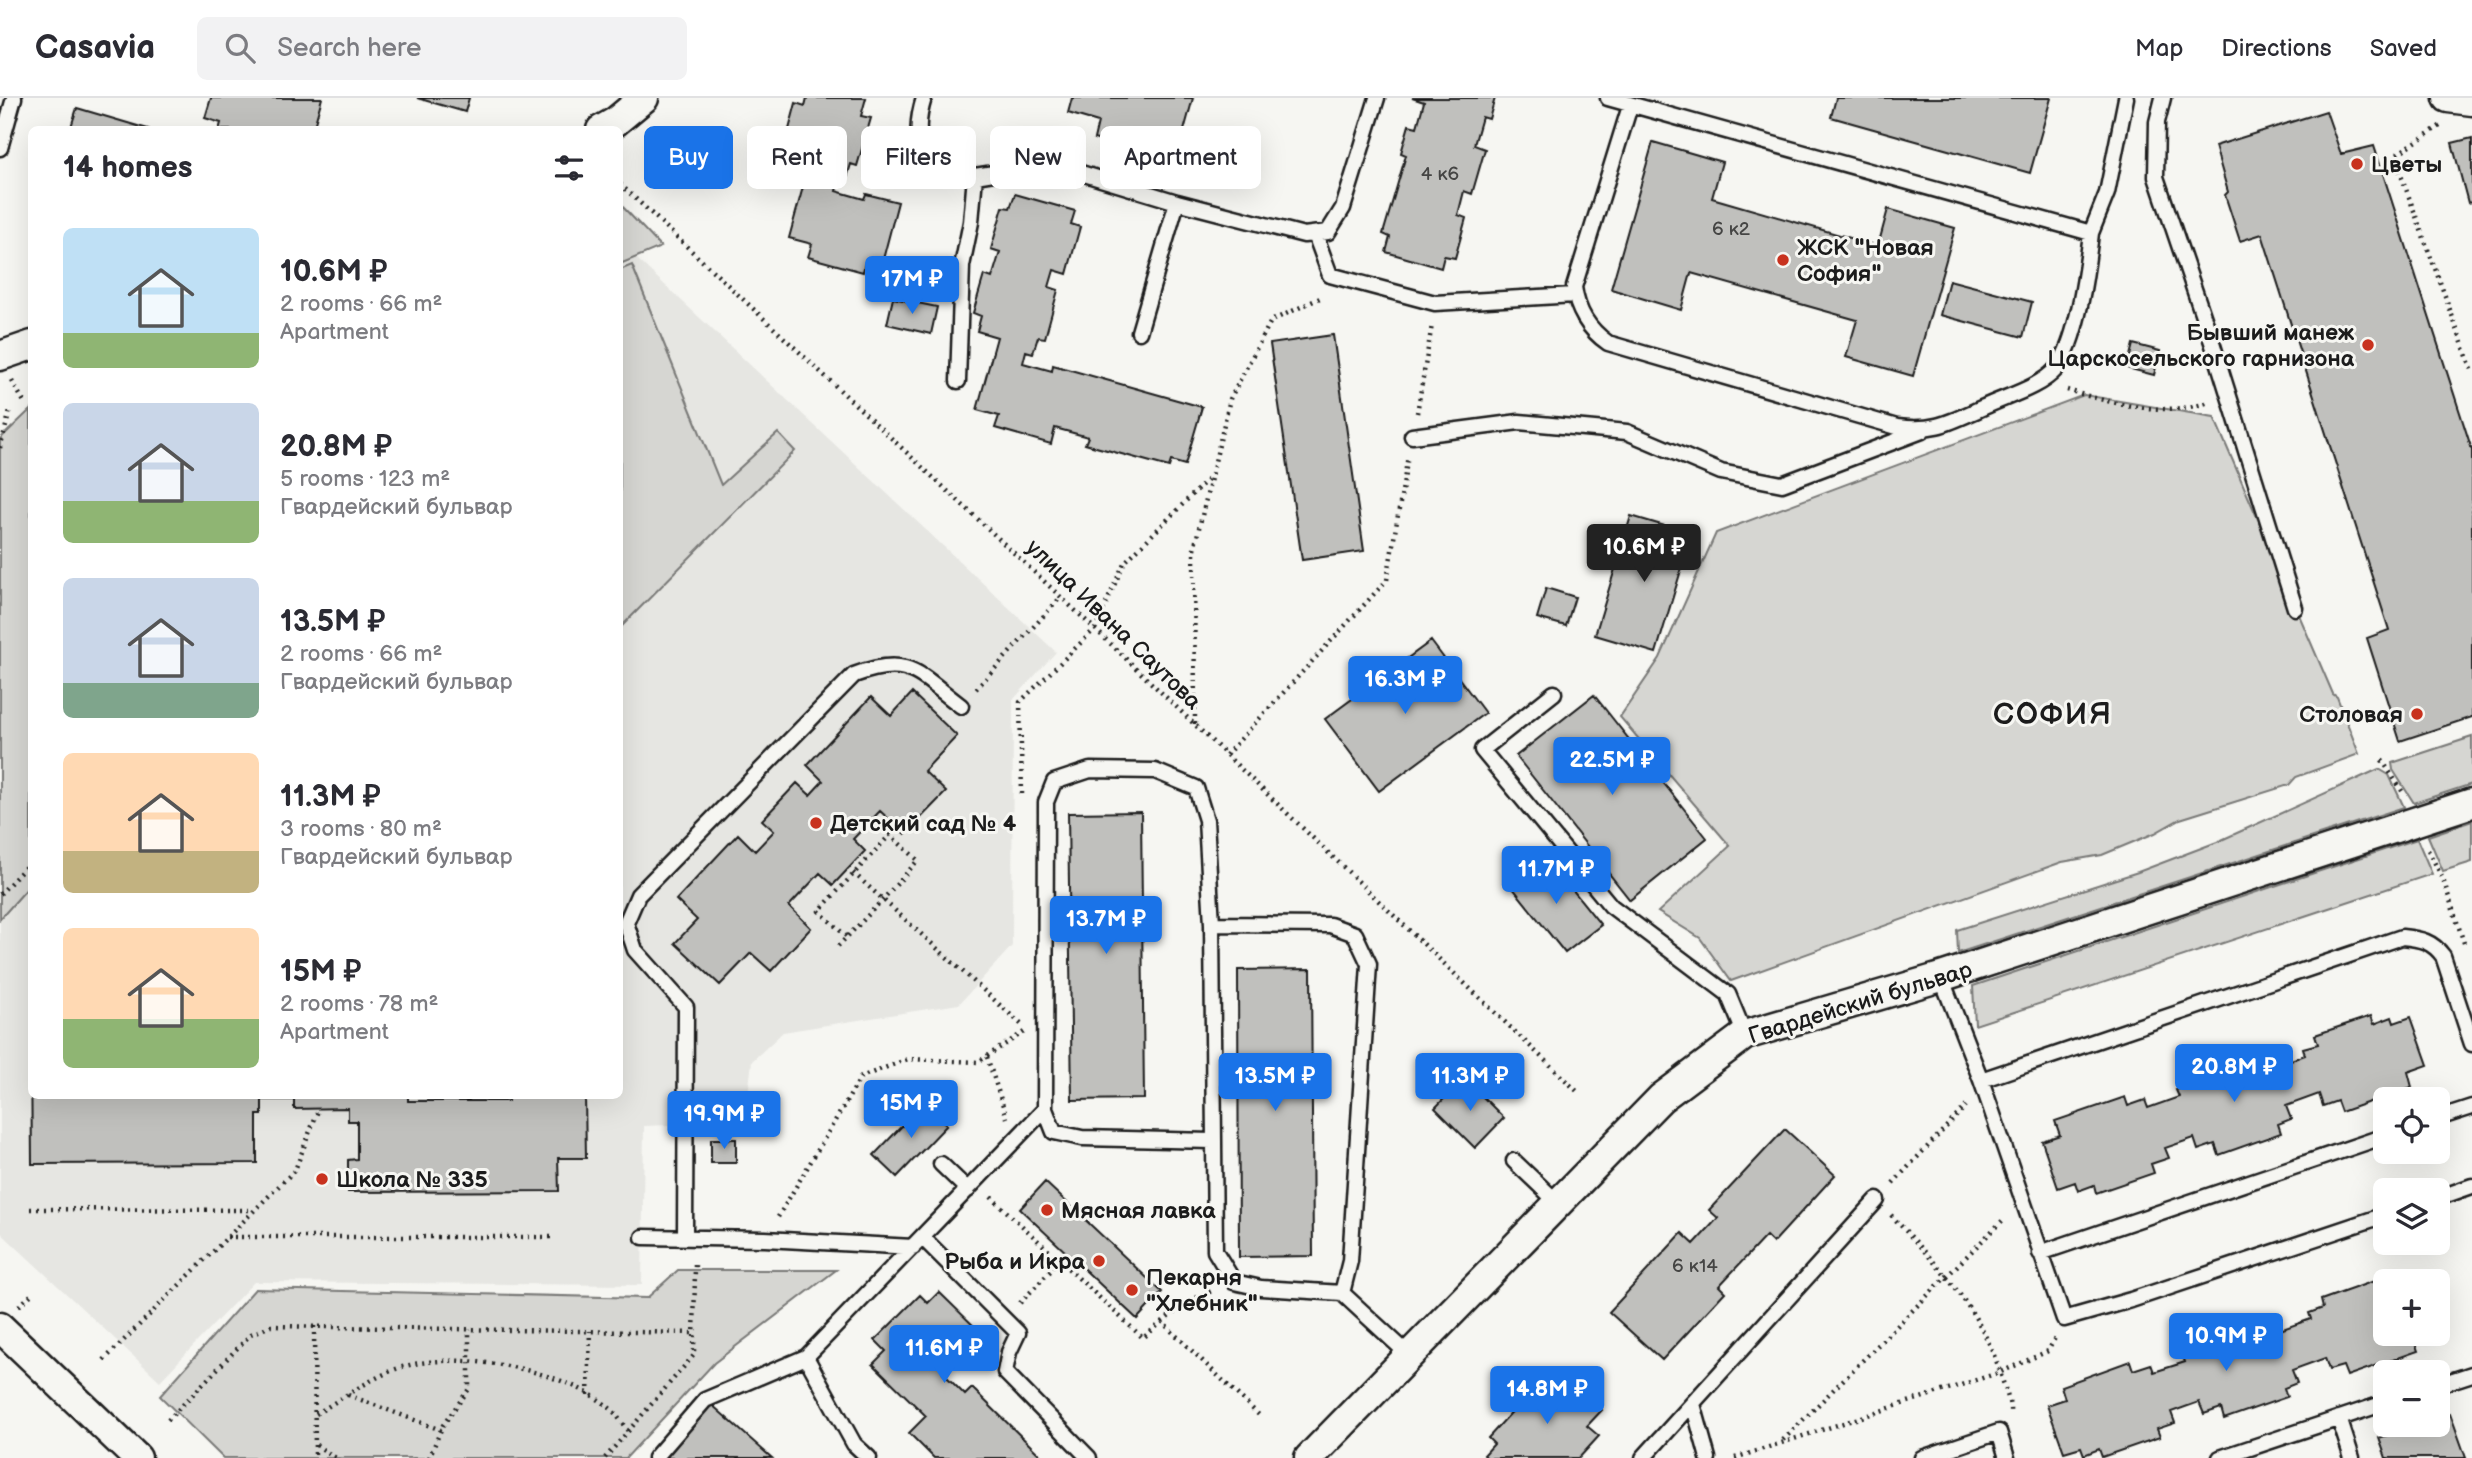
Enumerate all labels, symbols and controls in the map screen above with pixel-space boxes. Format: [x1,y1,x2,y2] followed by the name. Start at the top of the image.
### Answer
[197,17,687,80] search box
[35,28,155,68] text: Casavia
[221,29,259,67] icon: search
[277,33,421,64] text: Search here
[2135,34,2183,63] text: Map
[2221,34,2332,63] text: Directions
[2370,34,2437,63] text: Saved
[644,126,733,189] chip: Buy
[747,126,847,189] chip: Rent
[861,126,976,189] chip: Filters
[990,126,1086,189] chip: New
[1100,126,1261,189] chip: Apartment
[550,149,588,187] icon: filters
[63,150,192,186] text: 14 homes
[2371,151,2442,179] place label: Цветы
[2349,156,2365,172] marker: Цветы
[1421,163,1459,186] house number: 4 к6
[1712,218,1751,241] house number: 6 к2
[1797,234,1934,288] place label: ЖСК "Новая София"
[1775,252,1791,268] marker: ЖСК "Новая София"
[280,254,388,290] text: 10.6M ₽
[119,256,203,340] icon: home
[863,256,961,316] pin: 17M ₽
[881,265,943,293] text: 17M ₽
[280,290,442,318] text: 2 rooms · 66 m²
[280,318,389,346] text: Apartment
[2048,319,2355,373] place label: Бывший манеж Царскосельского гарнизона
[2360,337,2376,353] marker: Бывший манеж Царскосельского гарнизона
[280,429,392,465] text: 20.8M ₽
[119,431,203,515] icon: home
[280,465,450,493] text: 5 rooms · 123 m²
[280,493,513,521] text: Гвардейский бульвар
[1579,524,1709,584] pin: 10.6M ₽
[1603,533,1685,561] text: 10.6M ₽
[1020,534,1207,716] street label: улица Ивана Саутова
[280,604,385,640] text: 13.5M ₽
[119,606,203,690] icon: home
[280,640,442,668] text: 2 rooms · 66 m²
[1340,656,1470,716] pin: 16.3M ₽
[1364,665,1446,693] text: 16.3M ₽
[280,668,513,696] text: Гвардейский бульвар
[1993,697,2113,733] district label: СОФИЯ
[2299,701,2403,729] place label: Столовая
[2409,706,2425,722] marker: Столовая
[1547,738,1677,797] pin: 22.5M ₽
[1569,746,1655,774] text: 22.5M ₽
[280,779,381,815] text: 11.3M ₽
[119,781,203,865] icon: home
[830,810,1017,838] place label: Детский сад № 4
[280,815,442,843] text: 3 rooms · 80 m²
[808,815,824,831] marker: Детский сад № 4
[280,843,513,871] text: Гвардейский бульвар
[1491,846,1621,906] pin: 11.7M ₽
[1518,855,1594,883] text: 11.7M ₽
[1041,896,1171,956] pin: 13.7M ₽
[1066,905,1146,933] text: 13.7M ₽
[280,954,361,990] text: 15M ₽
[119,956,203,1040] icon: home
[1745,956,1976,1050] street label: Гвардейский бульвар
[280,990,438,1018] text: 2 rooms · 78 m²
[280,1018,389,1046] text: Apartment
[2169,1044,2299,1104] pin: 20.8M ₽
[2191,1053,2277,1081] text: 20.8M ₽
[1210,1054,1340,1113] pin: 13.5M ₽
[1405,1054,1535,1113] pin: 11.3M ₽
[1235,1062,1315,1090] text: 13.5M ₽
[1431,1062,1509,1090] text: 11.3M ₽
[862,1080,960,1140] pin: 15M ₽
[2373,1087,2450,1437] map controls
[2373,1087,2450,1164] button: locate
[880,1089,942,1117] text: 15M ₽
[659,1091,789,1151] pin: 19.9M ₽
[683,1100,765,1128] text: 19.9M ₽
[336,1166,488,1194] place label: Школа № 335
[314,1171,330,1187] marker: Школа № 335
[2373,1178,2450,1255] button: layers
[1061,1197,1216,1225] place label: Мясная лавка
[1039,1202,1055,1218] marker: Мясная лавка
[944,1248,1086,1276] place label: Рыба и Икра
[1091,1253,1107,1269] marker: Рыба и Икра
[1672,1255,1718,1278] house number: 6 к14
[1146,1264,1258,1318] place label: Пекарня "Хлебник"
[2373,1269,2450,1346] button: +
[1124,1282,1140,1298] marker: Пекарня "Хлебник"
[2161,1314,2291,1373] pin: 10.9M ₽
[2185,1322,2267,1350] text: 10.9M ₽
[879,1326,1009,1385] pin: 11.6M ₽
[905,1334,983,1362] text: 11.6M ₽
[2373,1360,2450,1437] button: −
[1482,1366,1612,1426] pin: 14.8M ₽
[1506,1375,1588,1403] text: 14.8M ₽

